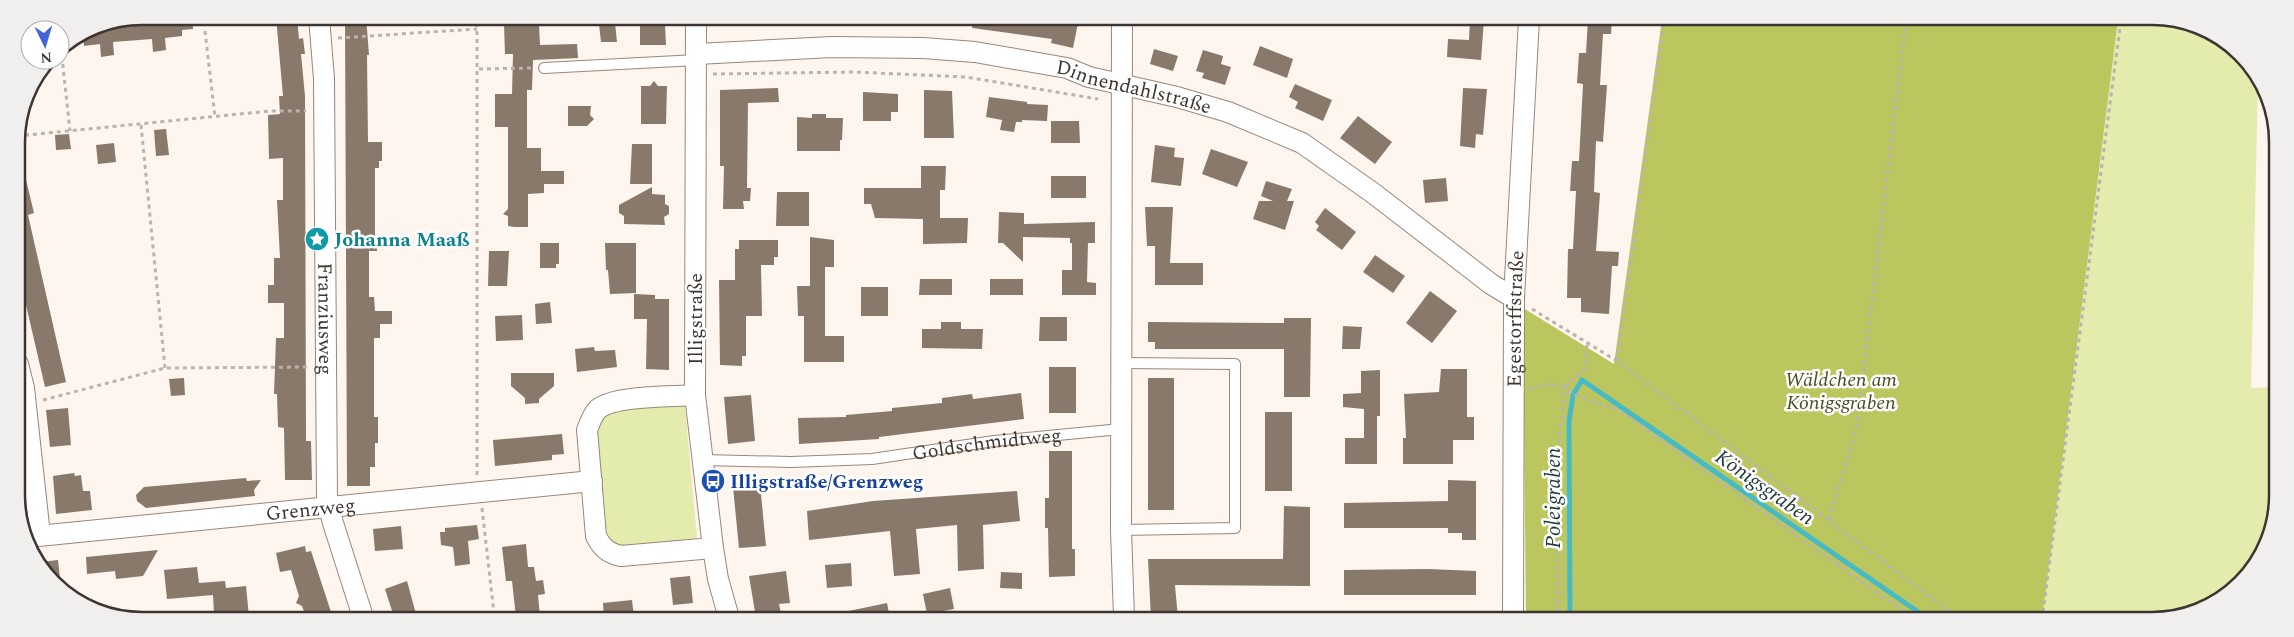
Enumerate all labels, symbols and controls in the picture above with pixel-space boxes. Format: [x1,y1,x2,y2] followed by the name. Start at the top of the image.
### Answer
[20,20,70,70] north arrow
[39,46,53,68] text: N
[1054,52,1215,122] street label: Dinnendahlstraße
[334,225,470,255] place label: Johanna Maaß
[304,226,330,252] place icon: Johanna Maaß
[1500,250,1533,388] street label: Egestorffstraße
[309,262,340,375] street label: Franziusweg
[681,273,711,365] street label: Illigstraße
[1785,365,1898,418] park label: Wäldchen am Königsgraben
[910,421,1063,469] street label: Goldschmidtweg
[1708,442,1821,534] water label: Königsgraben
[1538,448,1570,549] water label: Poleigraben
[730,467,924,497] place label: Illigstraße/Grenzweg
[700,468,726,494] bus stop icon: Illigstraße/Grenzweg
[265,491,357,529] street label: Grenzweg

